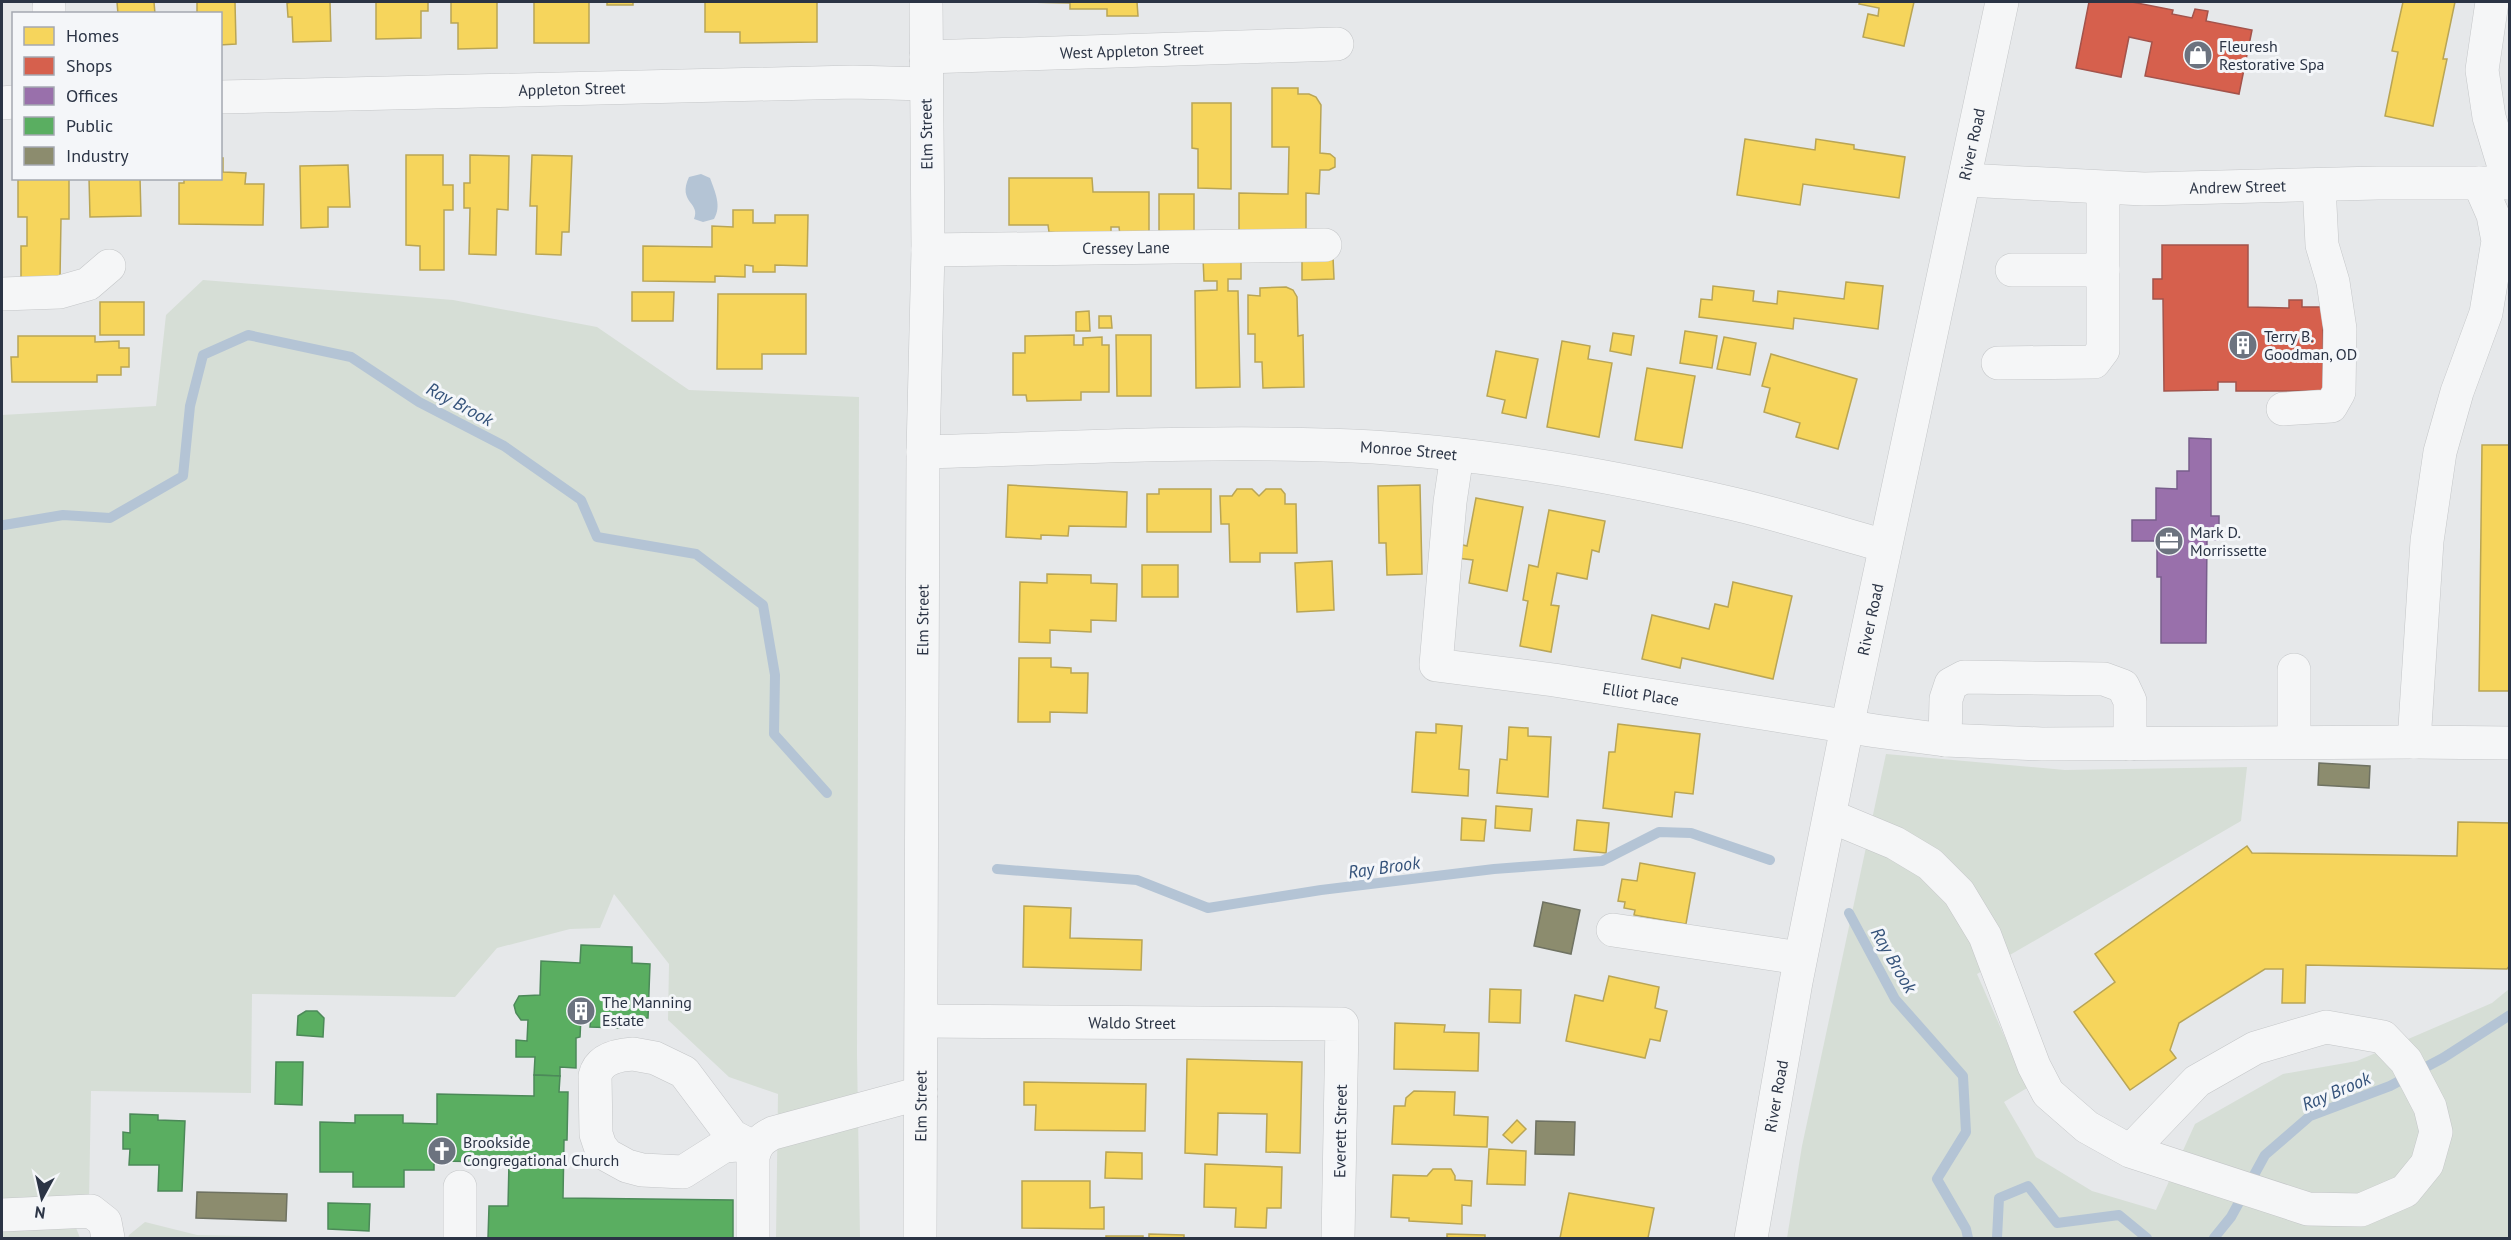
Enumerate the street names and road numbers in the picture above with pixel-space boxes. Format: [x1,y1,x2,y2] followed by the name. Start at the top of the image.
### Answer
[1060,38,1205,63] street label: West Appleton Street
[518,77,626,100] street label: Appleton Street
[915,98,937,170] street label: Elm Street
[1954,106,1989,182] street label: River Road
[2189,175,2287,198] street label: Andrew Street
[1082,237,1170,258] street label: Cressey Lane
[1360,436,1459,464] street label: Monroe Street
[1853,582,1887,657] street label: River Road
[912,584,932,656] street label: Elm Street
[1601,678,1681,710] street label: Elliot Place
[1088,1012,1176,1033] street label: Waldo Street
[1760,1058,1792,1134] street label: River Road
[910,1070,931,1142] street label: Elm Street
[1329,1083,1351,1178] street label: Everett Street

